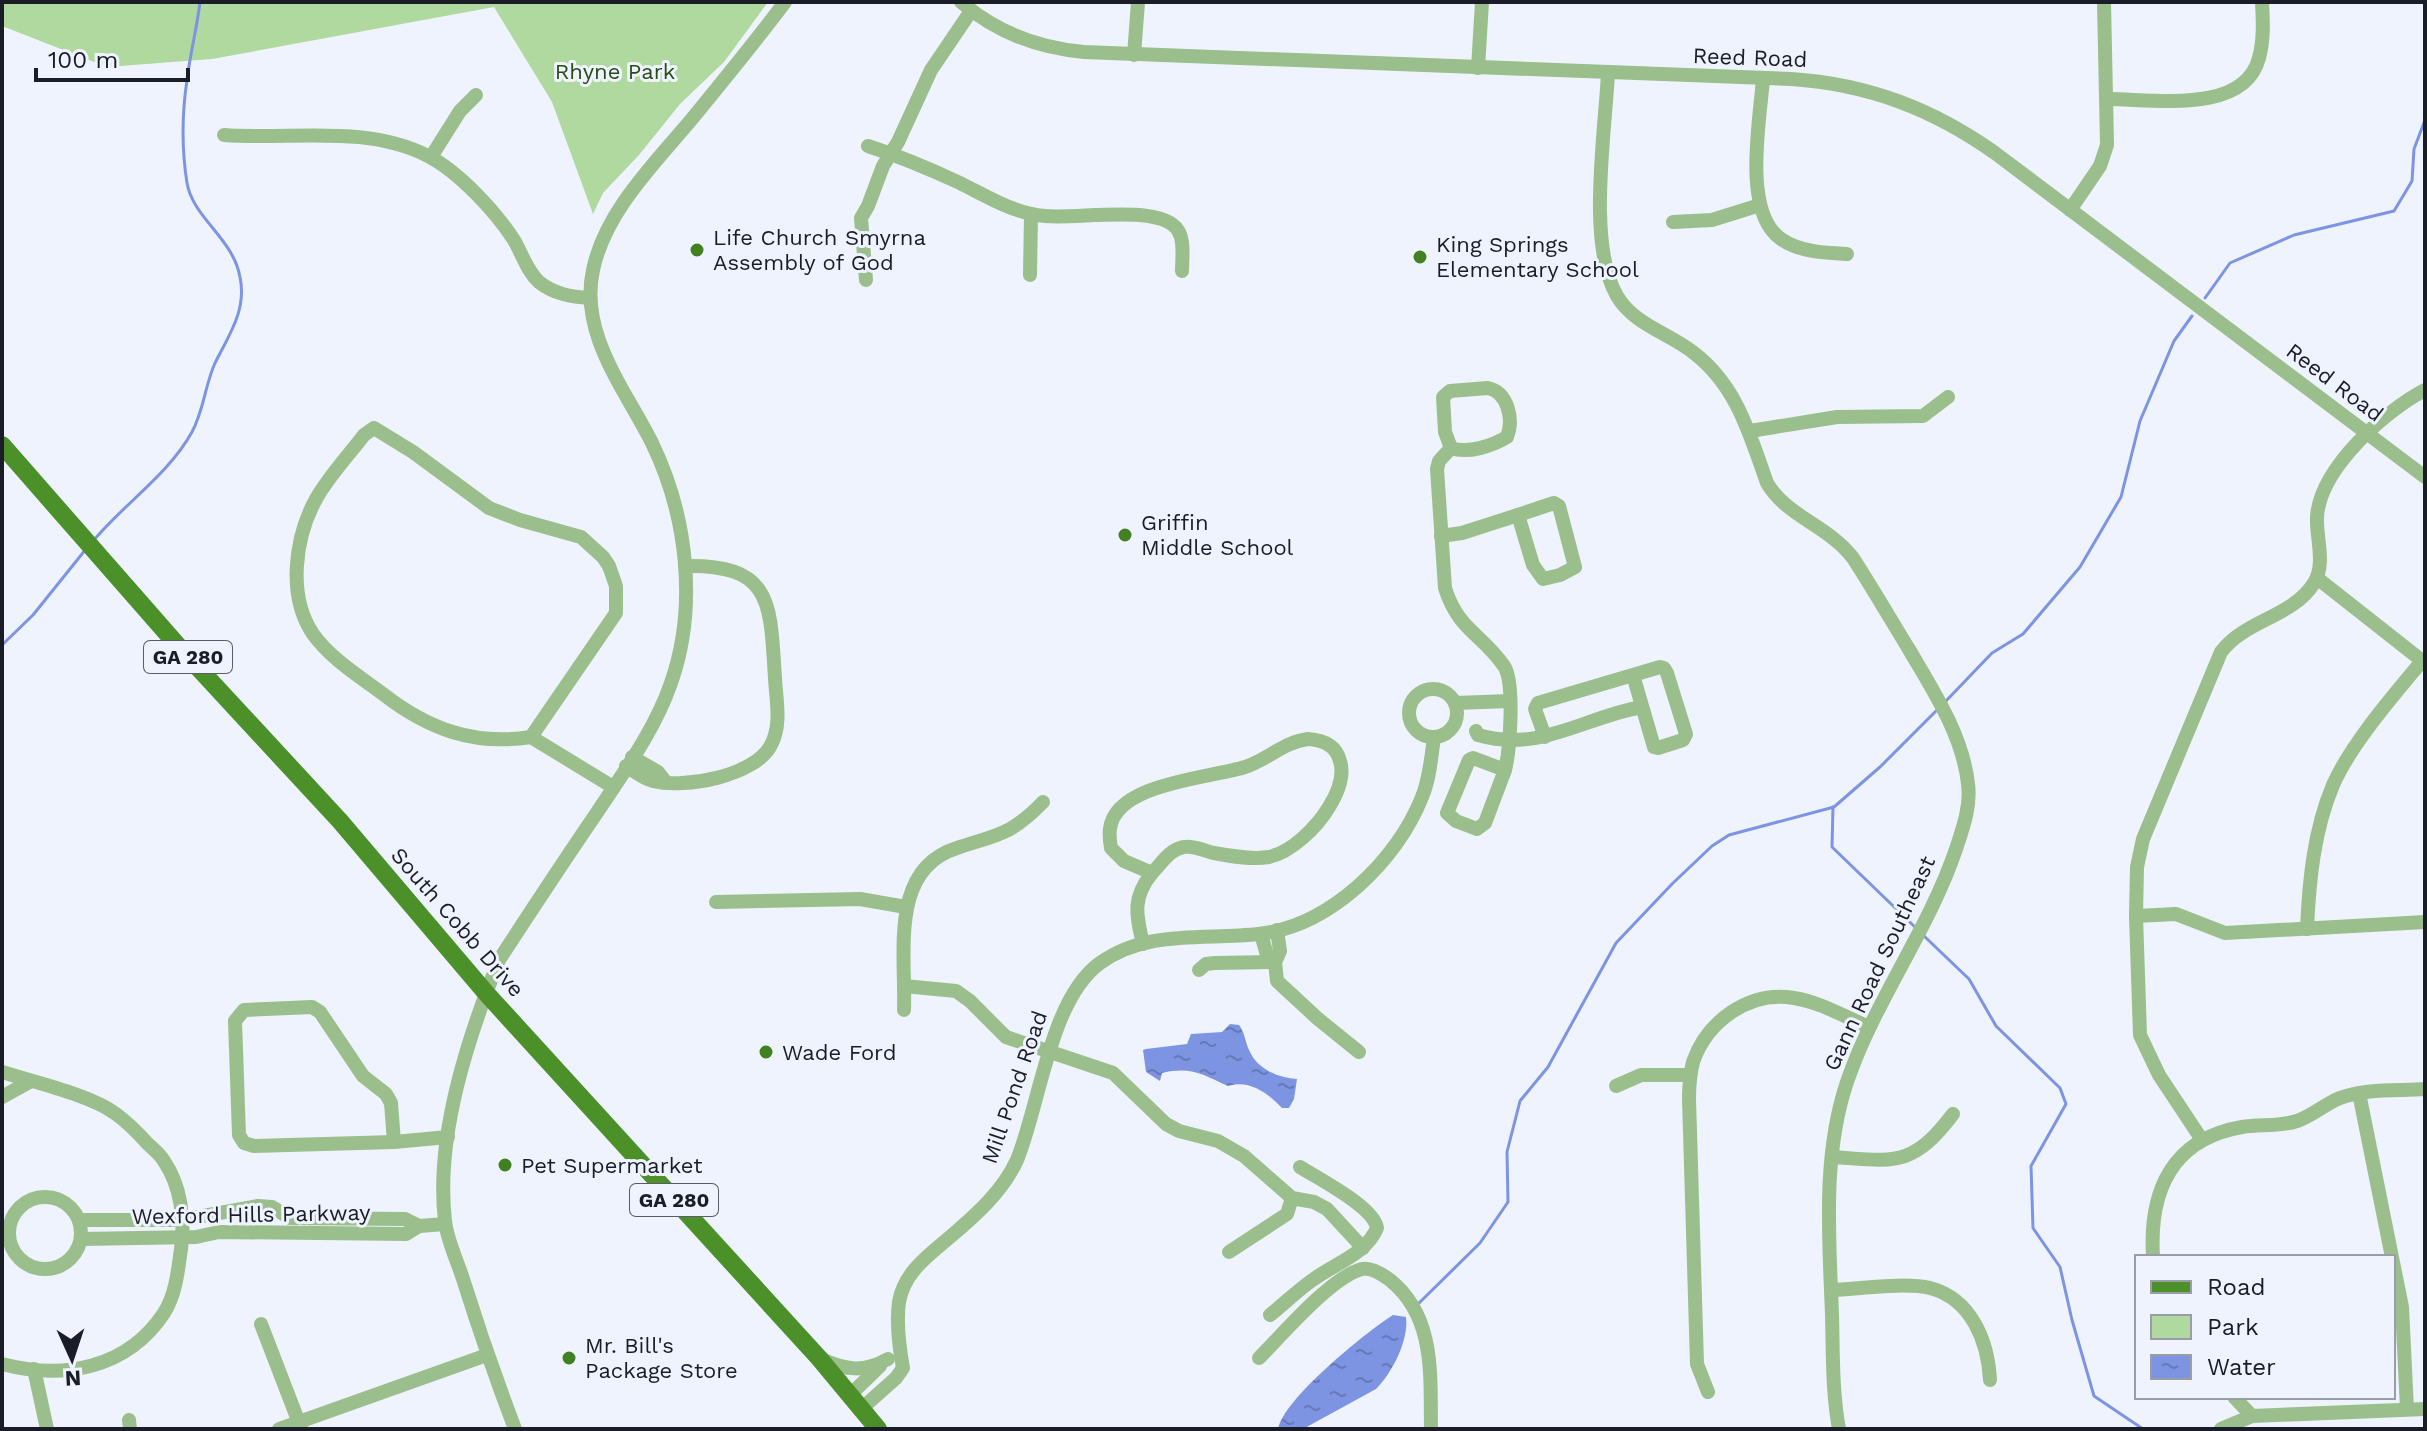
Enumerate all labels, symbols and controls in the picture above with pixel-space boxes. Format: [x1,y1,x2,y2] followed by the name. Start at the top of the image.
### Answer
[36,32,188,82] scale bar
[1692,43,1808,72] street label: Reed Road
[48,46,118,74] text: 100 m
[555,59,675,84] park label: Rhyne Park
[713,225,926,275] place label: Life Church Smyrna Assembly of God
[1436,232,1639,282] place label: King Springs Elementary School
[688,241,706,259] marker: Life Church Smyrna Assembly of God
[1411,248,1429,266] marker: King Springs Elementary School
[2281,338,2388,427] street label: Reed Road
[1141,510,1294,560] place label: Griffin Middle School
[1116,526,1134,544] marker: Griffin Middle School
[144,641,232,673] road number: GA 280
[386,843,529,1002] street label: South Cobb Drive
[1819,852,1940,1075] street label: Gann Road Southeast
[977,1008,1052,1167] street label: Mill Pond Road
[782,1040,897,1065] place label: Wade Ford
[757,1043,775,1061] marker: Wade Ford
[521,1153,702,1178] place label: Pet Supermarket
[496,1156,514,1174] marker: Pet Supermarket
[630,1184,718,1216] road number: GA 280
[131,1200,371,1229] street label: Wexford Hills Parkway
[2135,1255,2395,1399] legend
[2207,1273,2266,1301] text: Road
[2207,1313,2259,1341] text: Park
[32,1319,112,1399] north arrow
[585,1333,738,1383] place label: Mr. Bill's Package Store
[560,1349,578,1367] marker: Mr. Bill's Package Store
[2207,1353,2276,1381] text: Water
[64,1366,82,1391] text: N

